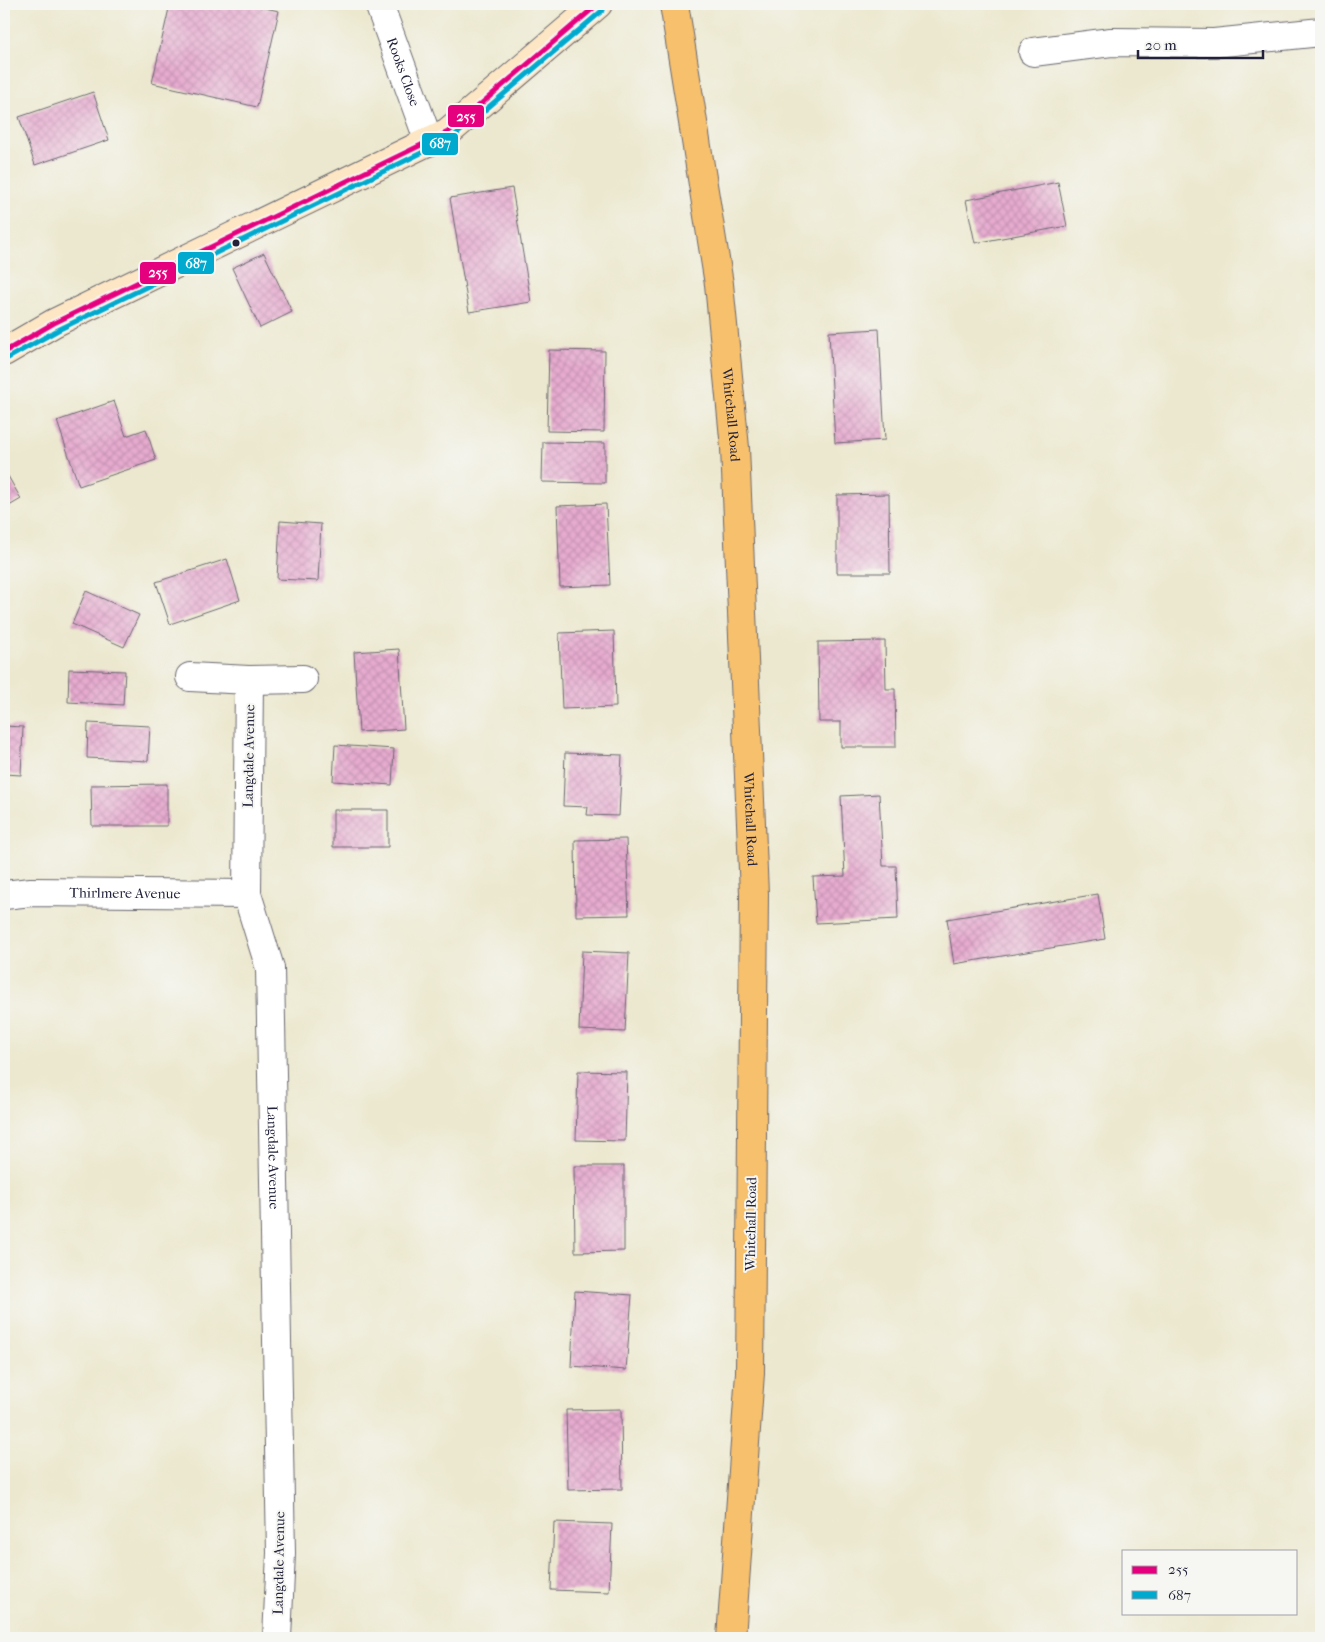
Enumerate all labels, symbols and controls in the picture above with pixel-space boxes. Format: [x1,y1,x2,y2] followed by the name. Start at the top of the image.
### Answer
[1138,28,1262,60] scale bar
[383,35,424,108] street label: Rooks Close
[1145,36,1177,54] text: 20 m
[447,104,485,128] line badge: 255
[456,108,476,125] text: 255
[421,132,459,156] line badge: 687
[429,135,451,152] text: 687
[231,238,241,248] unlabelled marker
[177,251,215,275] line badge: 687
[185,255,207,272] text: 687
[139,261,177,285] line badge: 255
[148,264,168,281] text: 255
[719,366,744,462] street label: Whitehall Road
[240,704,258,808] street label: Langdale Avenue
[740,771,761,867] street label: Whitehall Road
[69,884,181,902] street label: Thirlmere Avenue
[264,1106,283,1209] street label: Langdale Avenue
[742,1177,760,1272] street label: Whitehall Road
[270,1511,288,1615] street label: Langdale Avenue
[1122,1550,1298,1614] legend
[1168,1560,1189,1578] text: 255
[1168,1586,1191,1604] text: 687

